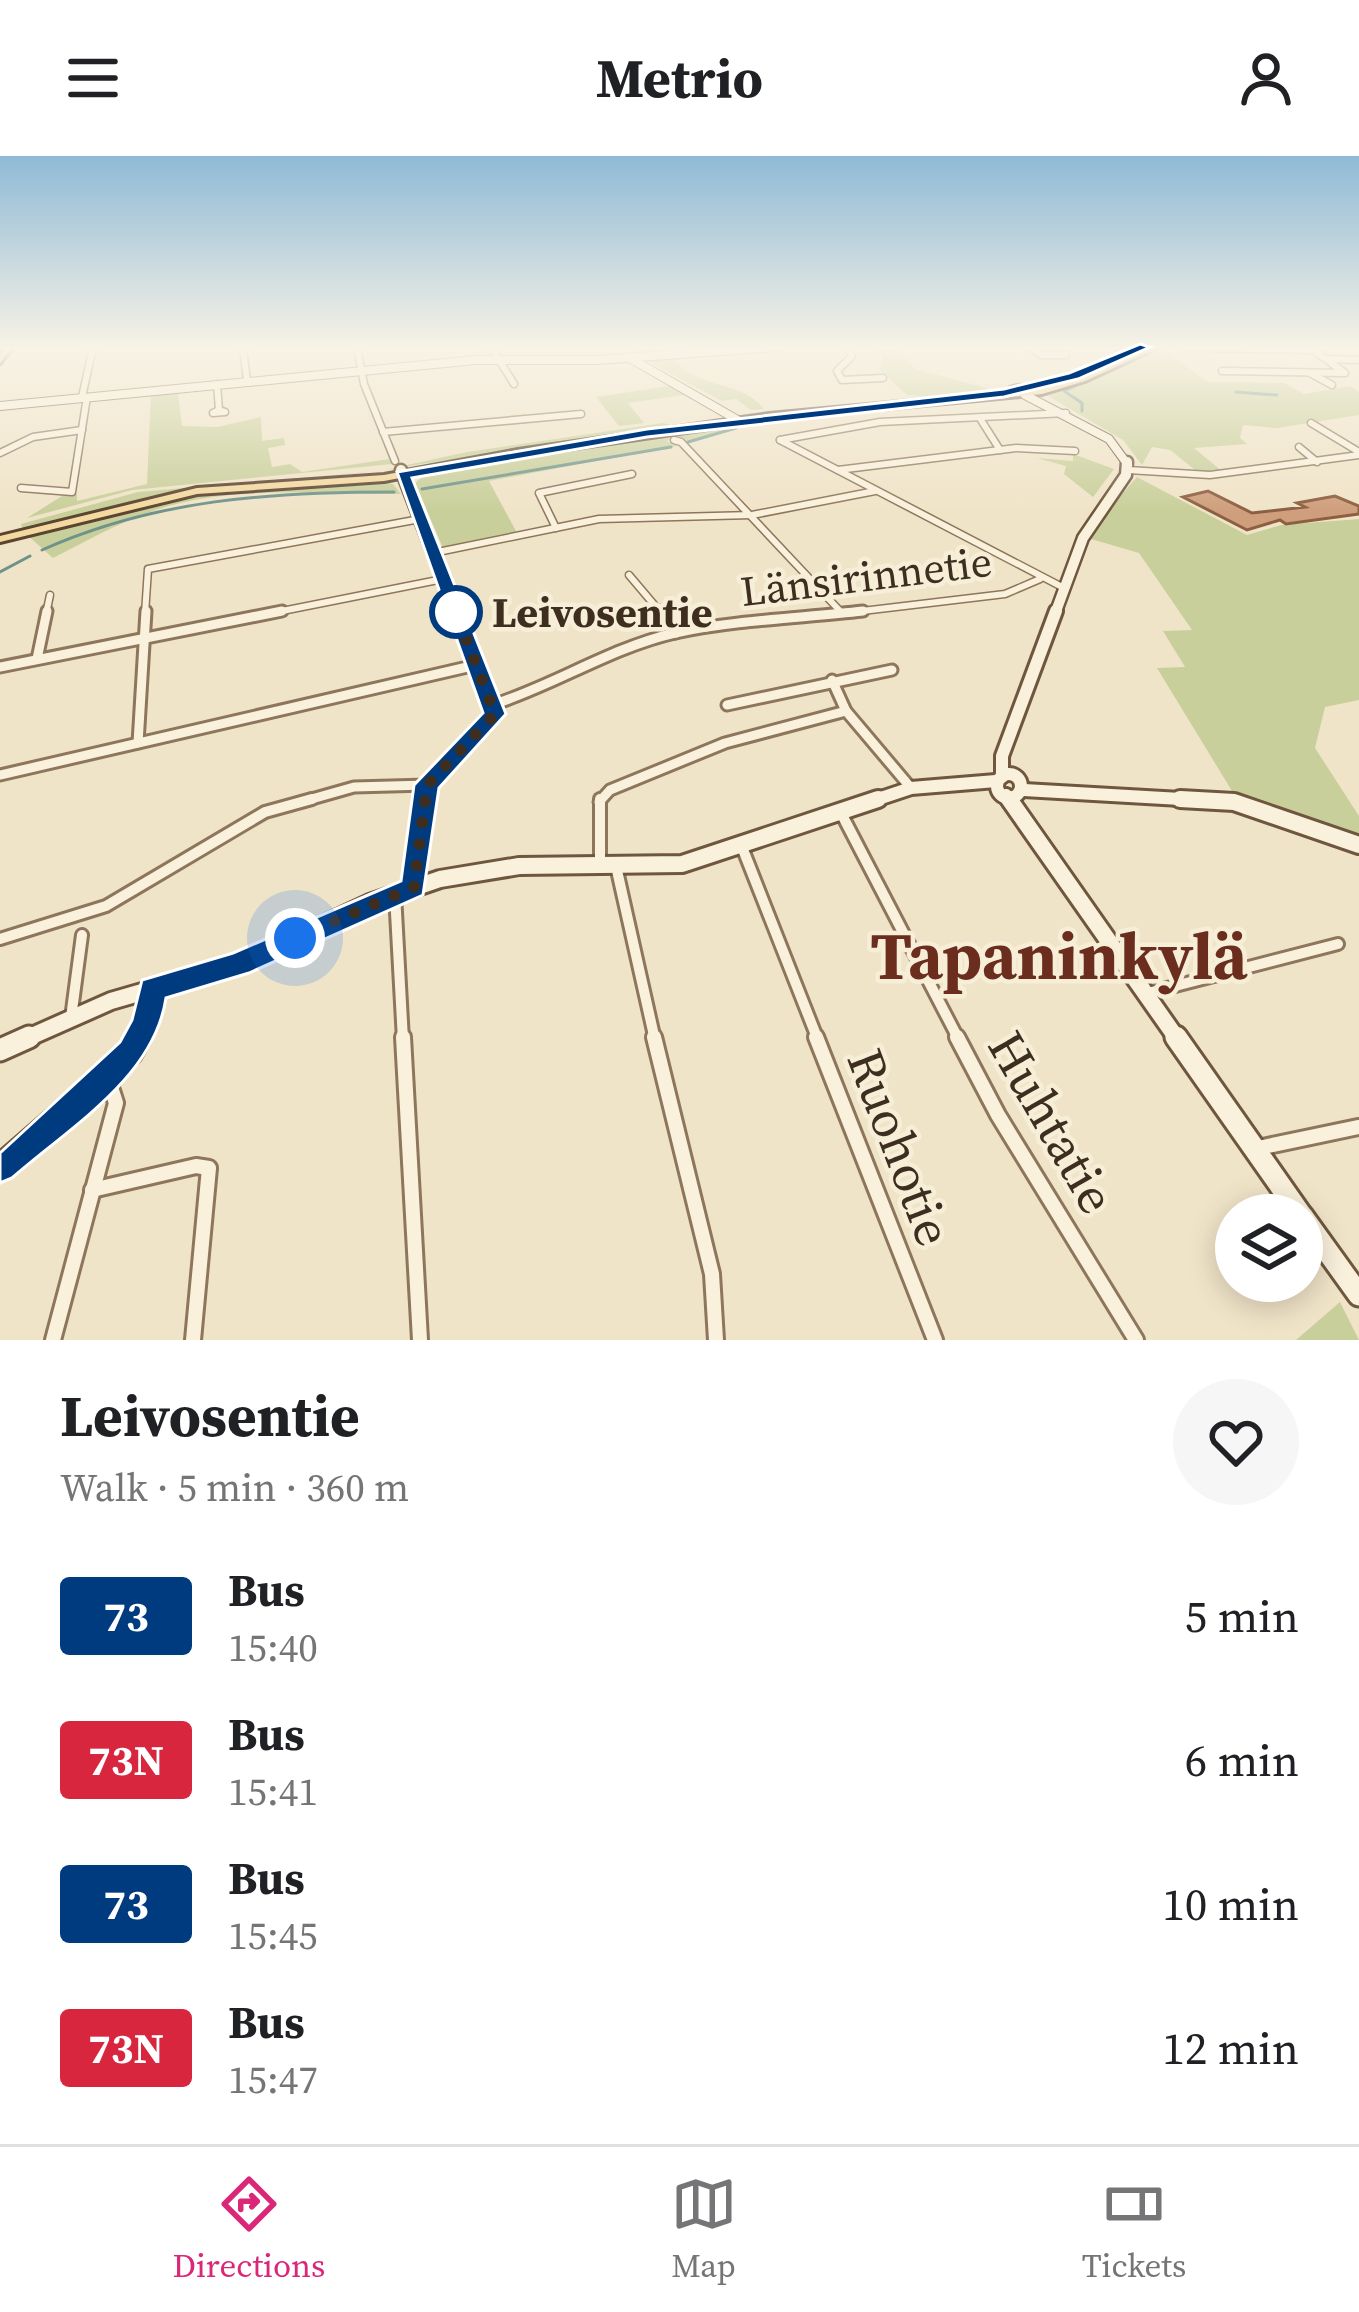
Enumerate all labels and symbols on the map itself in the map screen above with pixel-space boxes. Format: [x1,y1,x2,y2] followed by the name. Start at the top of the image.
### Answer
[737,532,995,620] street label: Länsirinnetie
[492,583,713,641] place label: Leivosentie
[431,587,481,637] marker: Leivosentie
[265,908,325,968] your location
[870,911,1249,1001] district label: Tapaninkylä
[972,1018,1132,1226] street label: Huhtatie
[831,1039,969,1255] street label: Ruohotie

